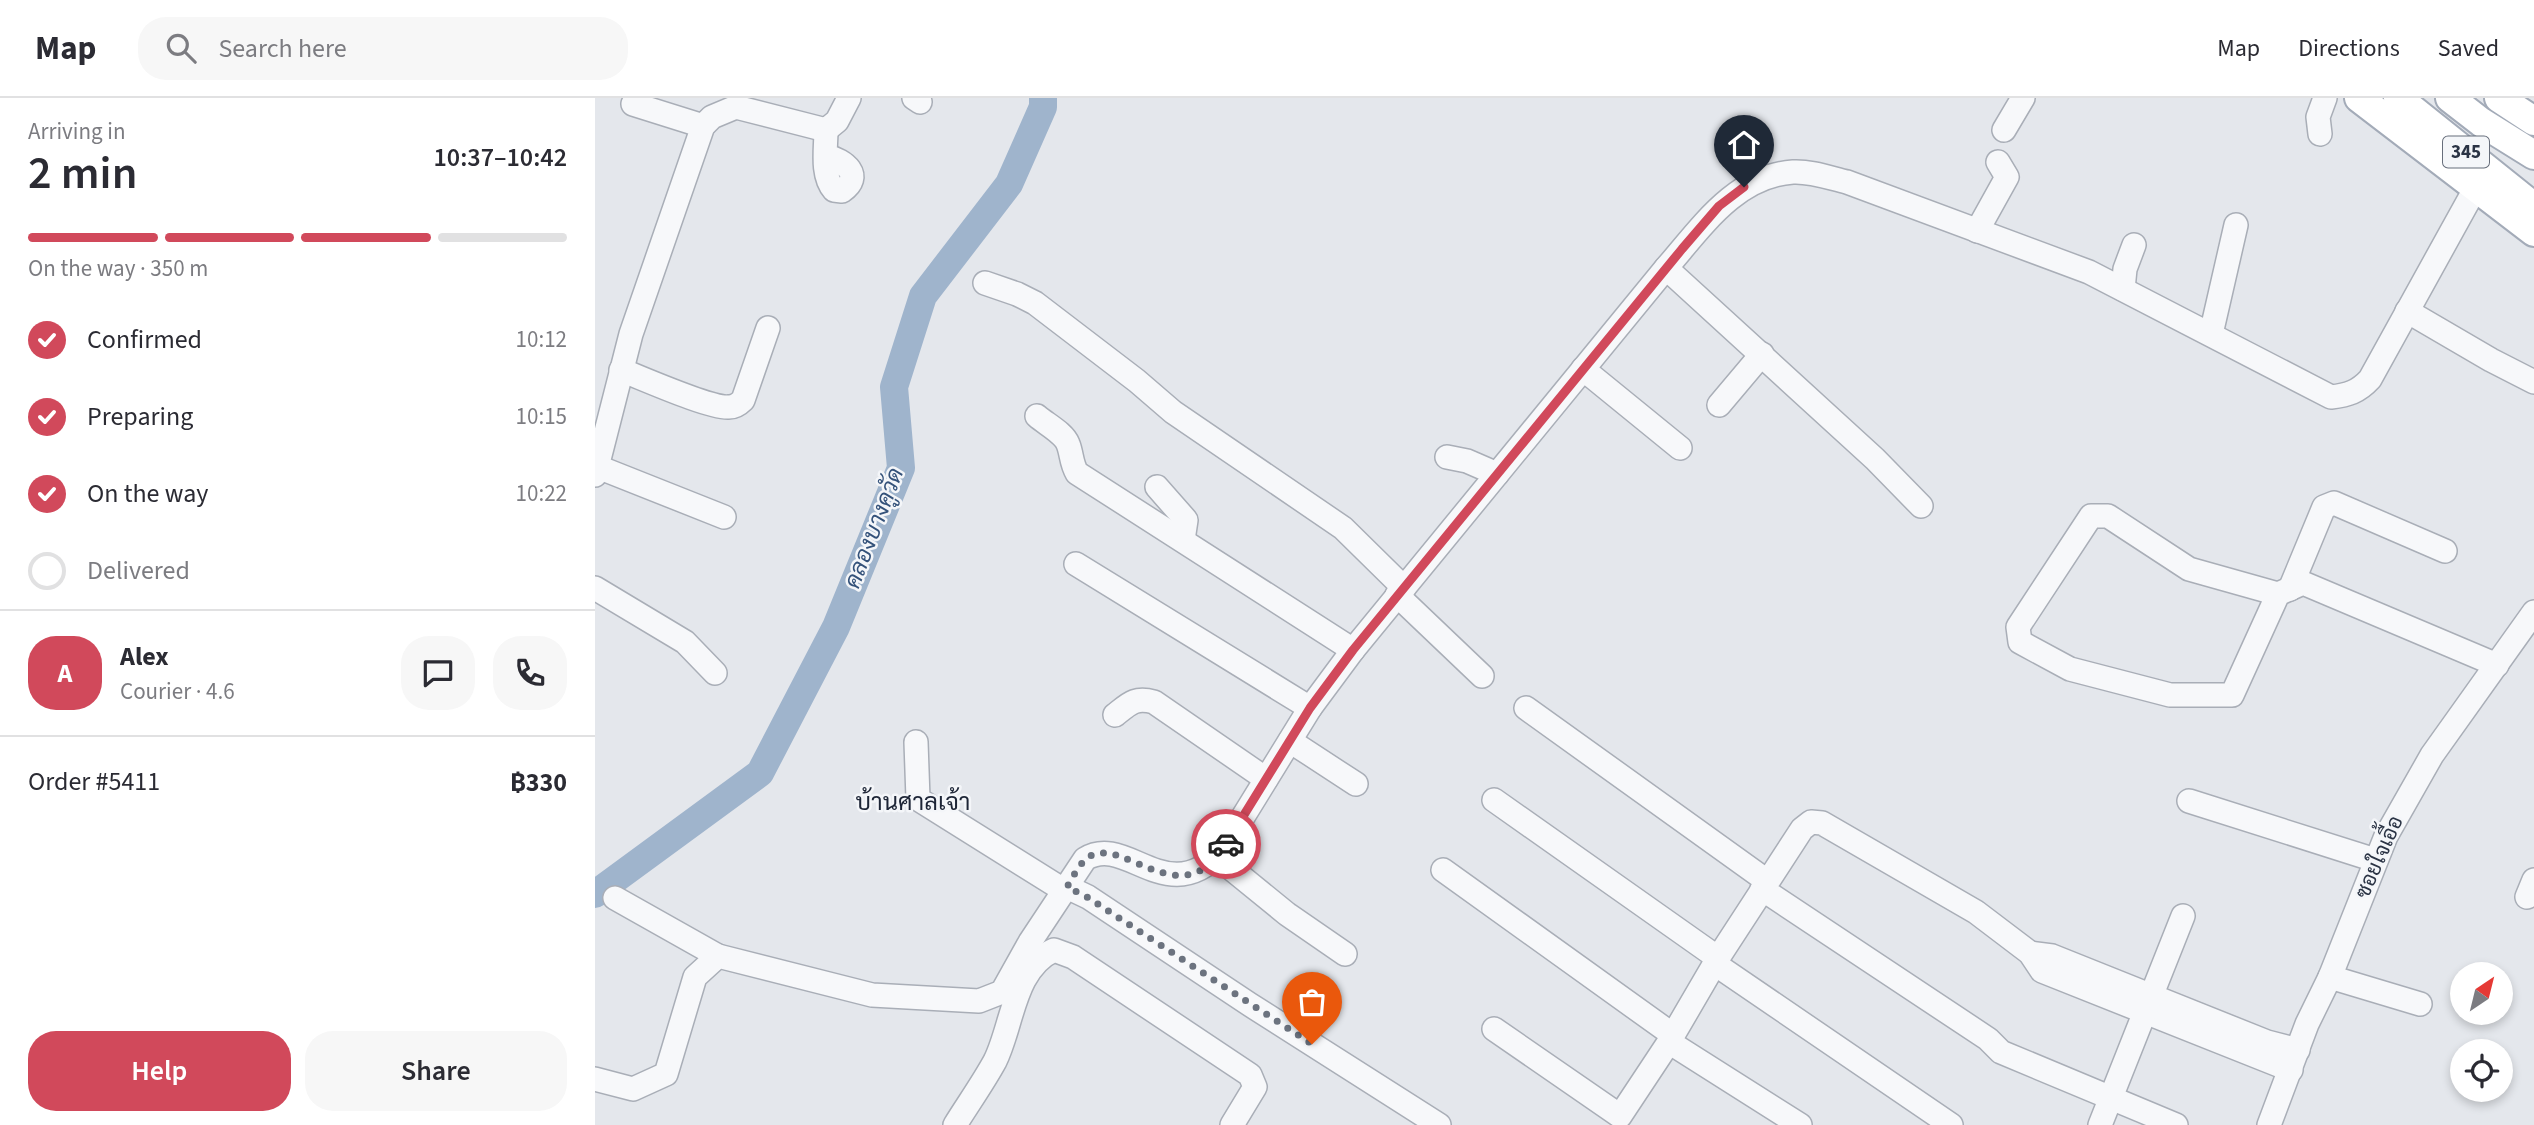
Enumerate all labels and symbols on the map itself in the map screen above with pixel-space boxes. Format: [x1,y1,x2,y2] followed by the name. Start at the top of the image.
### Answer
[1714,115,1774,187] pin
[2443,136,2489,168] road number: 345
[836,463,912,593] water label: คลองบางคูวัด
[856,785,970,820] district label: บ้านศาลเจ้า
[1191,809,1261,879] courier
[2343,809,2411,903] street label: ซอยใจเอื้อ
[2450,962,2513,1026] north arrow
[1282,972,1342,1044] pin

